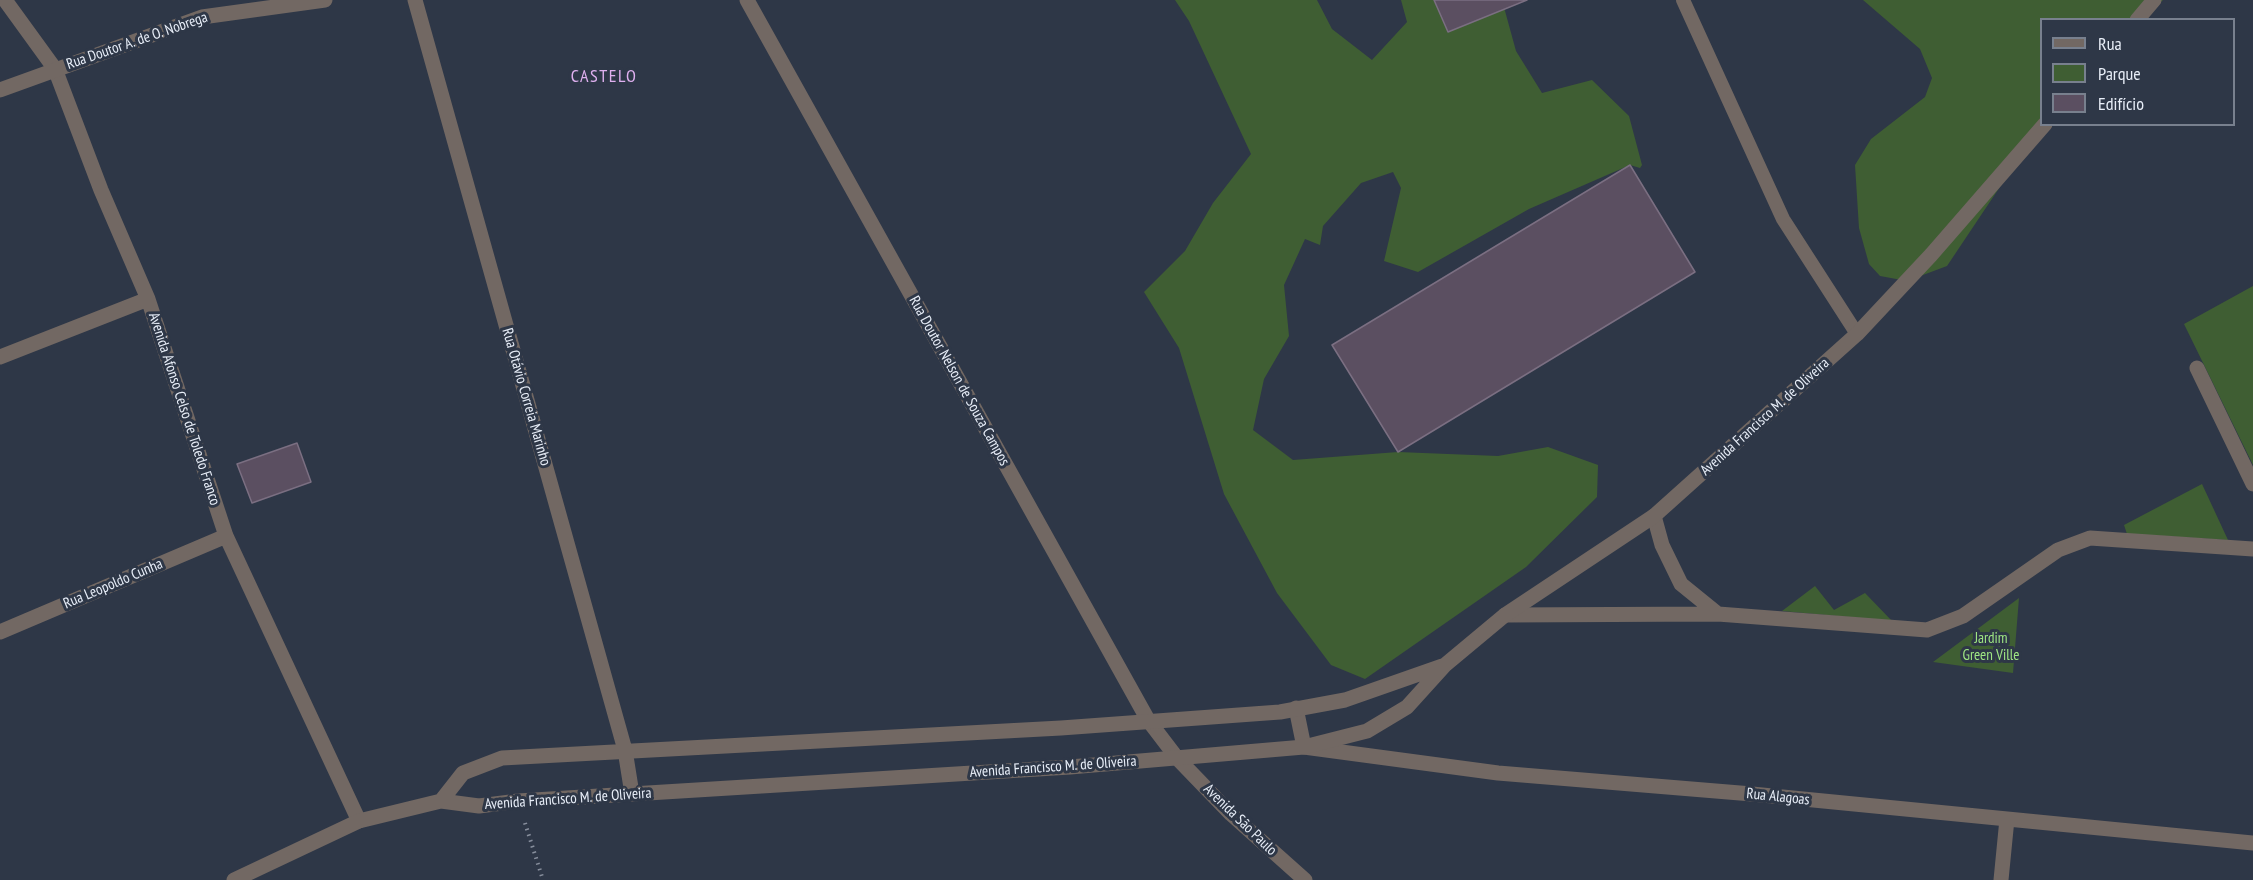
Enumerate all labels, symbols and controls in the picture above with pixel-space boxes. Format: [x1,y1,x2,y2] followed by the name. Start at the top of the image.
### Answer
[64,8,210,74] street label: Rua Doutor A. de O. Nobrega
[2040,18,2235,126] legend
[2098,32,2122,55] text: Rua
[2098,62,2141,85] text: Parque
[571,66,637,88] district label: CASTELO
[2098,92,2144,115] text: Edifício
[905,293,1013,469] street label: Rua Doutor Nelson de Souza Campos
[144,310,224,508] street label: Avenida Afonso Celso de Toledo Franco
[498,326,554,468] street label: Rua Otávio Correia Marinho
[1697,354,1833,480] street label: Avenida Francisco M. de Oliveira
[61,555,165,613] street label: Rua Leopoldo Cunha
[1963,630,2019,665] park label: Jardim Green Ville
[969,752,1137,782] street label: Avenida Francisco M. de Oliveira
[1200,781,1280,859] street label: Avenida São Paulo
[484,784,652,814] street label: Avenida Francisco M. de Oliveira
[1745,785,1811,809] street label: Rua Alagoas

